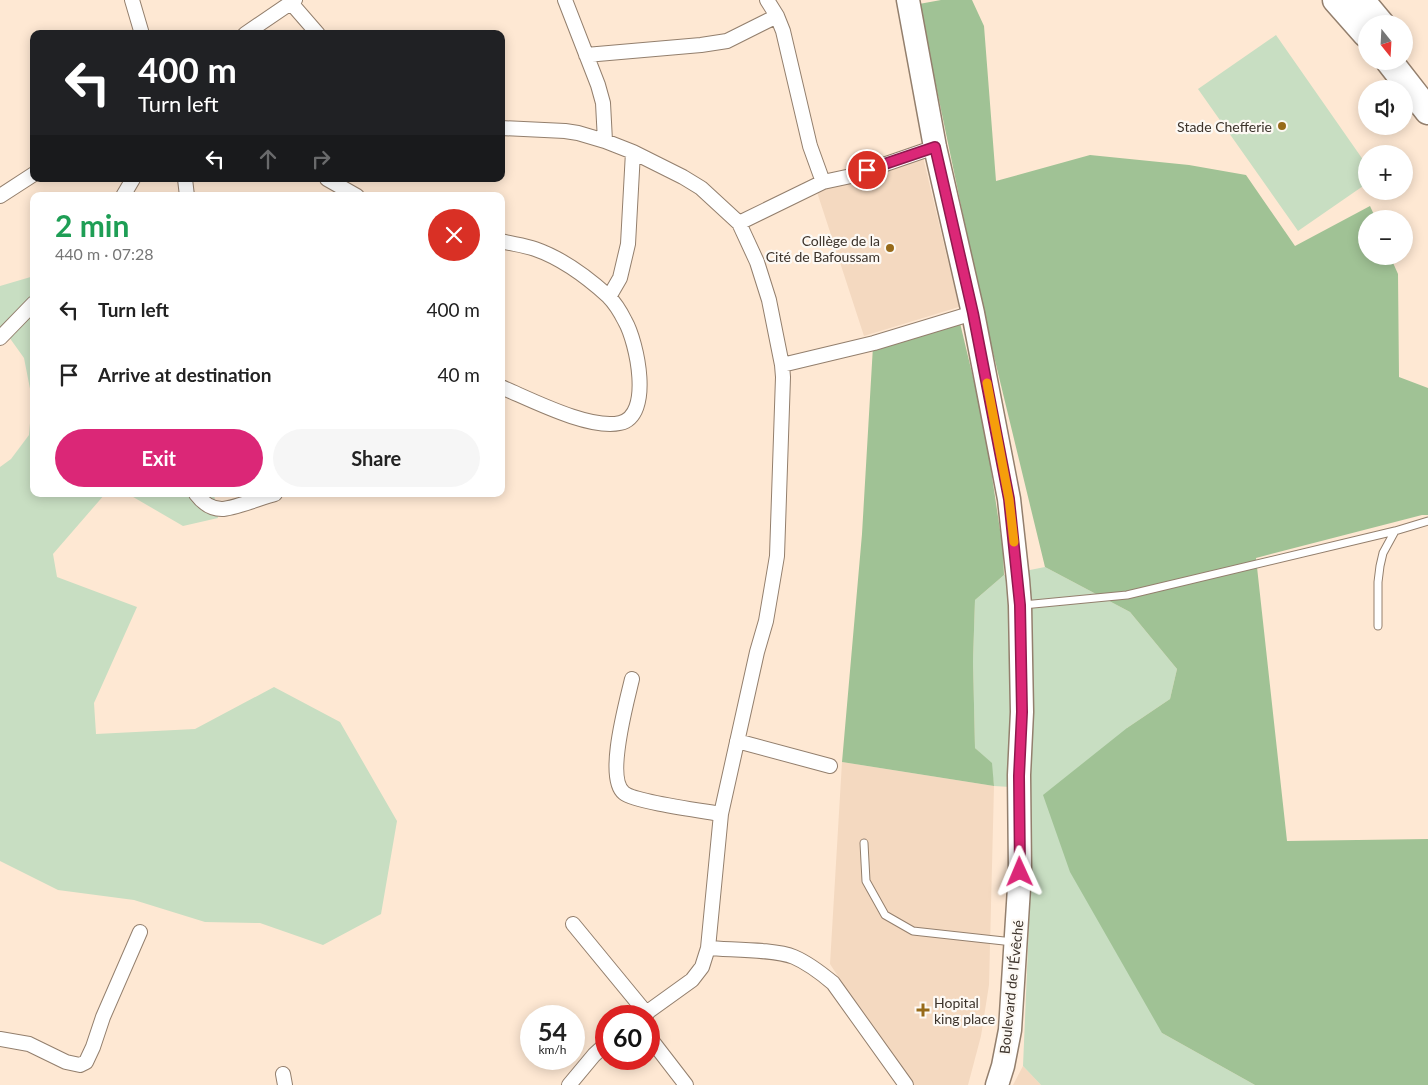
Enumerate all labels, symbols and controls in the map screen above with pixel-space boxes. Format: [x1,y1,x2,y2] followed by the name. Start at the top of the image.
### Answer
[1358,15,1412,70] north arrow
[1358,15,1413,265] map controls
[138,48,237,90] text: 400 m
[55,50,120,115] icon: left
[1358,80,1413,135] button: sound
[138,90,219,117] text: Turn left
[1177,118,1272,135] place label: Stade Chefferie
[1276,120,1288,132] marker: Stade Chefferie
[201,145,229,173] icon: left
[254,145,282,173] icon: ahead
[307,145,335,173] icon: right
[1358,145,1413,200] button: +
[846,149,888,191] pin
[853,156,881,184] icon: arrive
[55,207,129,243] text: 2 min
[428,209,480,261] button: close
[1358,210,1413,265] button: −
[766,232,880,265] place label: Collège de la Cité de Bafoussam
[884,242,896,254] marker: Collège de la Cité de Bafoussam
[55,244,154,263] text: 440 m · 07:28
[55,296,83,324] icon: left
[98,298,169,321] text: Turn left
[426,298,480,321] text: 400 m
[55,361,83,389] icon: arrive
[98,363,271,386] text: Arrive at destination
[437,363,480,386] text: 40 m
[55,429,263,487] button: Exit
[273,429,480,487] button: Share
[993,845,1045,897] position arrow
[996,919,1026,1055] street label: Boulevard de l'Évêché
[934,994,995,1027] place label: Hopital king place
[916,1003,930,1017] marker: Hopital king place
[595,1005,660,1070] speed limit sign: 60
[538,1016,567,1046] text: 54
[538,1042,567,1057] text: km/h

